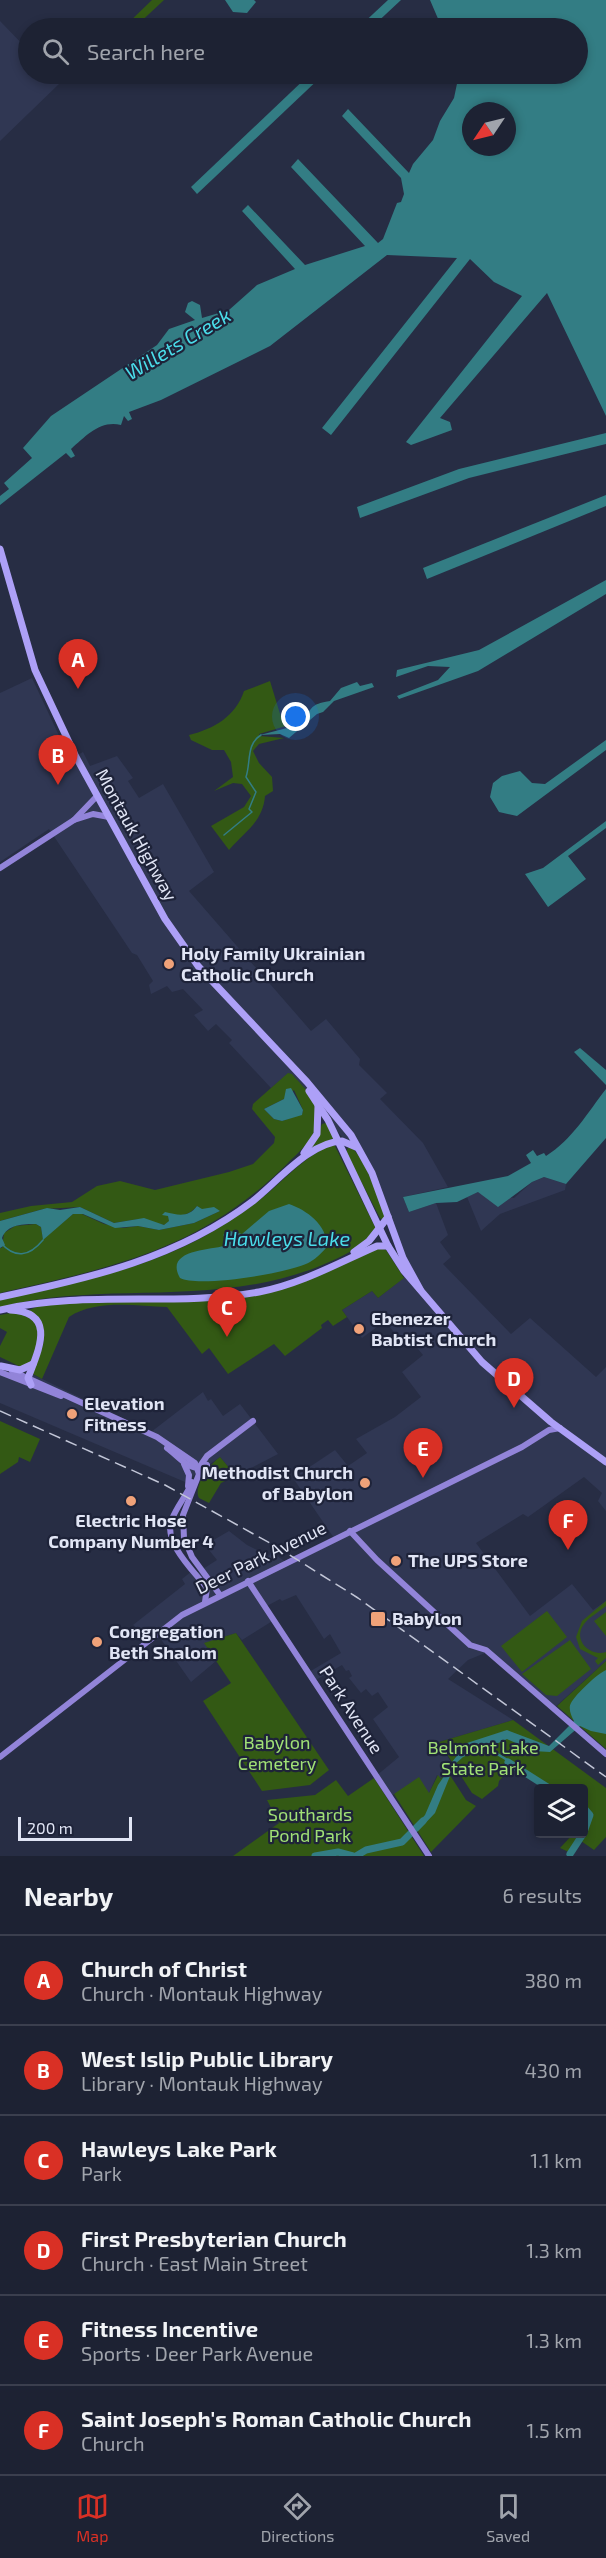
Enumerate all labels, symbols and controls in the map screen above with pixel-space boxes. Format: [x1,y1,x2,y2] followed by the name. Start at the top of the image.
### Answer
[18,18,588,84] search box
[39,35,72,68] icon: search
[87,38,205,64] text: Search here
[462,102,516,156] north arrow
[120,302,235,384] water label: Willets Creek
[58,640,98,689] pin: A
[281,702,310,731] your location
[38,736,78,785] pin: B
[91,765,183,905] street label: Montauk Highway
[181,942,365,985] place label: Holy Family Ukrainian Catholic Church
[162,957,176,971] marker: Holy Family Ukrainian Catholic Church
[224,1226,350,1251] water label: Hawleys Lake
[208,1288,246,1337] pin: C
[371,1307,496,1350] place label: Ebenezer Babtist Church
[352,1322,366,1336] marker: Ebenezer Babtist Church
[494,1358,534,1408] pin: D
[84,1392,164,1435] place label: Elevation Fitness
[65,1407,79,1421] marker: Elevation Fitness
[404,1428,442,1478] pin: E
[201,1461,353,1504] place label: Methodist Church of Babylon
[358,1476,372,1490] marker: Methodist Church of Babylon
[124,1494,138,1508] marker: Electric Hose Company Number 4
[548,1500,588,1550] pin: F
[48,1509,214,1552] place label: Electric Hose Company Number 4
[192,1516,330,1598] street label: Deer Park Avenue
[408,1549,528,1571] place label: The UPS Store
[389,1554,403,1568] marker: The UPS Store
[392,1607,462,1629] place label: Babylon
[369,1610,387,1628] marker: Babylon
[109,1620,224,1663] place label: Congregation Beth Shalom
[90,1635,104,1649] marker: Congregation Beth Shalom
[315,1661,388,1758] street label: Park Avenue
[238,1731,317,1774] park label: Babylon Cemetery
[427,1736,539,1779] park label: Belmont Lake State Park
[534,1784,588,1838] map controls
[534,1784,588,1838] button: layers
[268,1803,352,1846] park label: Southards Pond Park
[18,1814,132,1842] scale bar
[27,1818,73,1837] text: 200 m
[24,1880,113,1911] text: Nearby
[502,1883,582,1907] text: 6 results
[81,1955,247,1981] text: Church of Christ
[37,1968,50,1992] text: A
[525,1968,582,1992] text: 380 m
[81,1981,322,2005] text: Church · Montauk Highway
[81,2045,333,2071] text: West Islip Public Library
[37,2058,50,2082] text: B
[525,2058,582,2082] text: 430 m
[81,2071,322,2095] text: Library · Montauk Highway
[81,2135,277,2161] text: Hawleys Lake Park
[38,2148,49,2172] text: C
[530,2148,582,2172] text: 1.1 km
[81,2161,122,2185] text: Park
[81,2225,347,2251] text: First Presbyterian Church
[37,2238,50,2262] text: D
[526,2238,582,2262] text: 1.3 km
[81,2251,308,2275] text: Church · East Main Street
[81,2315,258,2341] text: Fitness Incentive
[38,2328,49,2352] text: E
[526,2328,582,2352] text: 1.3 km
[81,2341,313,2365] text: Sports · Deer Park Avenue
[81,2405,471,2431] text: Saint Joseph's Roman Catholic Church
[38,2418,49,2442] text: F
[527,2418,582,2442] text: 1.5 km
[81,2431,145,2455] text: Church
[76,2490,109,2545] tab: Map
[261,2490,334,2545] tab: Directions
[486,2490,530,2545] tab: Saved

